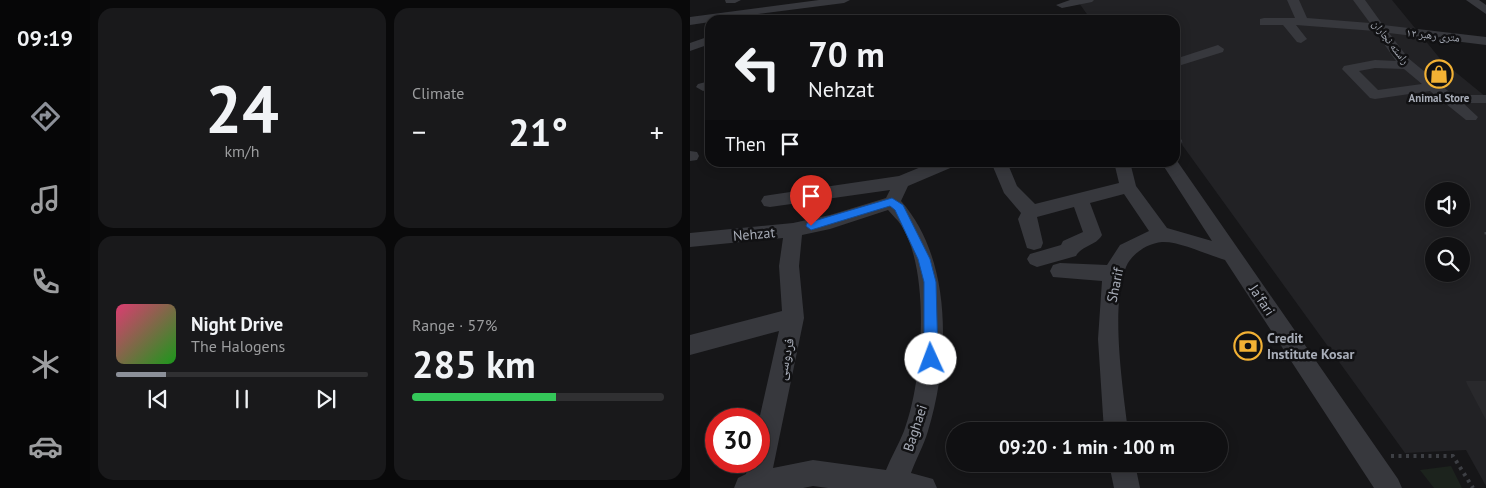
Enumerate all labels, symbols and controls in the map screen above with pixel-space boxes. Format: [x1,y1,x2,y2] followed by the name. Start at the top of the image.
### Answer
[1369,17,1413,67] street label: راسته نجاران
[17,24,73,52] text: 09:19
[1406,25,1460,45] street label: ۱۲ متری رهبر
[808,31,885,77] text: 70 m
[725,35,790,100] icon: left
[1424,59,1454,89] shop icon: Animal Store
[205,66,279,150] text: 24
[808,75,874,103] text: Nehzat
[412,83,464,103] text: Climate
[1409,91,1470,105] place label: Animal Store
[28,99,63,134] icon: directions
[508,107,568,156] text: 21°
[412,113,426,150] text: −
[650,113,664,150] text: +
[776,130,804,158] icon: arrive
[725,132,766,156] text: Then
[224,141,260,161] text: km/h
[790,175,832,226] pin
[28,182,63,217] icon: music
[797,182,825,210] icon: arrive
[1425,182,1470,282] map controls
[1425,182,1470,227] button: sound
[732,223,776,245] street label: Nehzat
[1425,237,1470,282] button: search
[28,264,63,299] icon: phone
[1103,265,1128,304] street label: Sharif
[1245,280,1279,319] street label: Ja'fari
[191,312,283,336] text: Night Drive
[412,315,497,335] text: Range · 57%
[1267,329,1354,363] place label: Credit Institute Kosar
[1233,331,1263,361] bank icon: Credit Institute Kosar
[904,332,956,384] position arrow
[191,336,285,356] text: The Halogens
[772,336,798,382] street label: فردوسی
[412,339,536,388] text: 285 km
[28,347,63,382] icon: climate
[144,385,172,413] icon: previous
[228,385,256,413] icon: pause
[312,385,340,413] icon: next
[899,402,931,454] street label: Baghaei
[705,408,770,473] speed limit sign: 30
[28,429,63,464] icon: car
[999,435,1175,459] text: 09:20 · 1 min · 100 m

